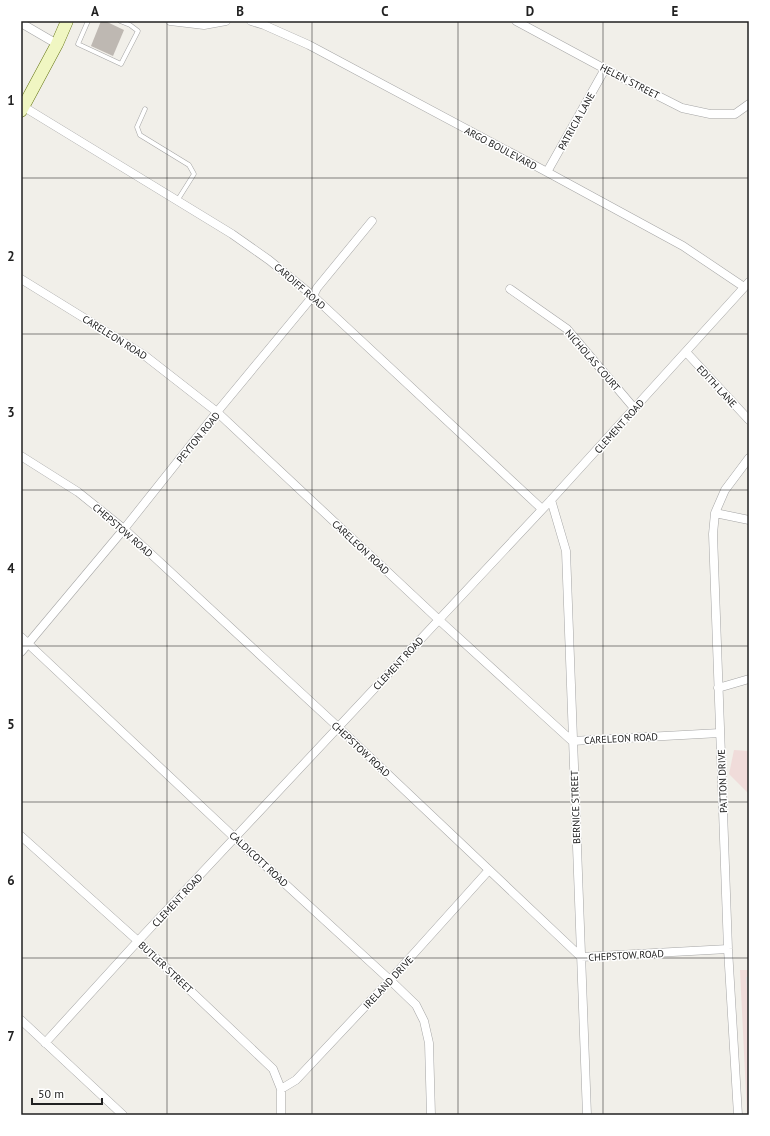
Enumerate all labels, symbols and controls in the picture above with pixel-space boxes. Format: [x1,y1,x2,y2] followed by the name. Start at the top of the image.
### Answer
[91,3,99,20] text: A
[236,3,244,20] text: B
[381,3,389,20] text: C
[526,3,534,20] text: D
[672,3,679,20] text: E
[598,61,662,102] street label: HELEN STREET
[555,90,598,153] street label: PATRICIA LANE
[7,92,15,109] text: 1
[462,124,539,173] street label: ARGO BOULEVARD
[7,248,15,265] text: 2
[271,260,328,312] street label: CARDIFF ROAD
[80,312,149,363] street label: CARELEON ROAD
[562,327,623,394] street label: NICHOLAS COURT
[694,363,739,410] street label: EDITH LANE
[592,397,647,456] street label: CLEMENT ROAD
[7,404,15,421] text: 3
[174,409,223,466] street label: PEYTON ROAD
[90,501,155,560] street label: CHEPSTOW ROAD
[329,517,392,577] street label: CARELEON ROAD
[7,560,15,577] text: 4
[370,634,426,693] street label: CLEMENT ROAD
[7,716,15,733] text: 5
[329,719,393,780] street label: CHEPSTOW ROAD
[584,730,658,747] street label: CARELEON ROAD
[715,749,730,813] street label: PATTON DRIVE
[568,770,583,844] street label: BERNICE STREET
[227,829,291,890] street label: CALDICOTT ROAD
[149,871,205,930] street label: CLEMENT ROAD
[7,872,15,889] text: 6
[136,939,196,996] street label: BUTLER STREET
[588,947,664,964] street label: CHEPSTOW ROAD
[361,953,416,1012] street label: IRELAND DRIVE
[7,1028,15,1045] text: 7
[32,1080,102,1106] scale bar
[38,1086,64,1101] text: 50 m

